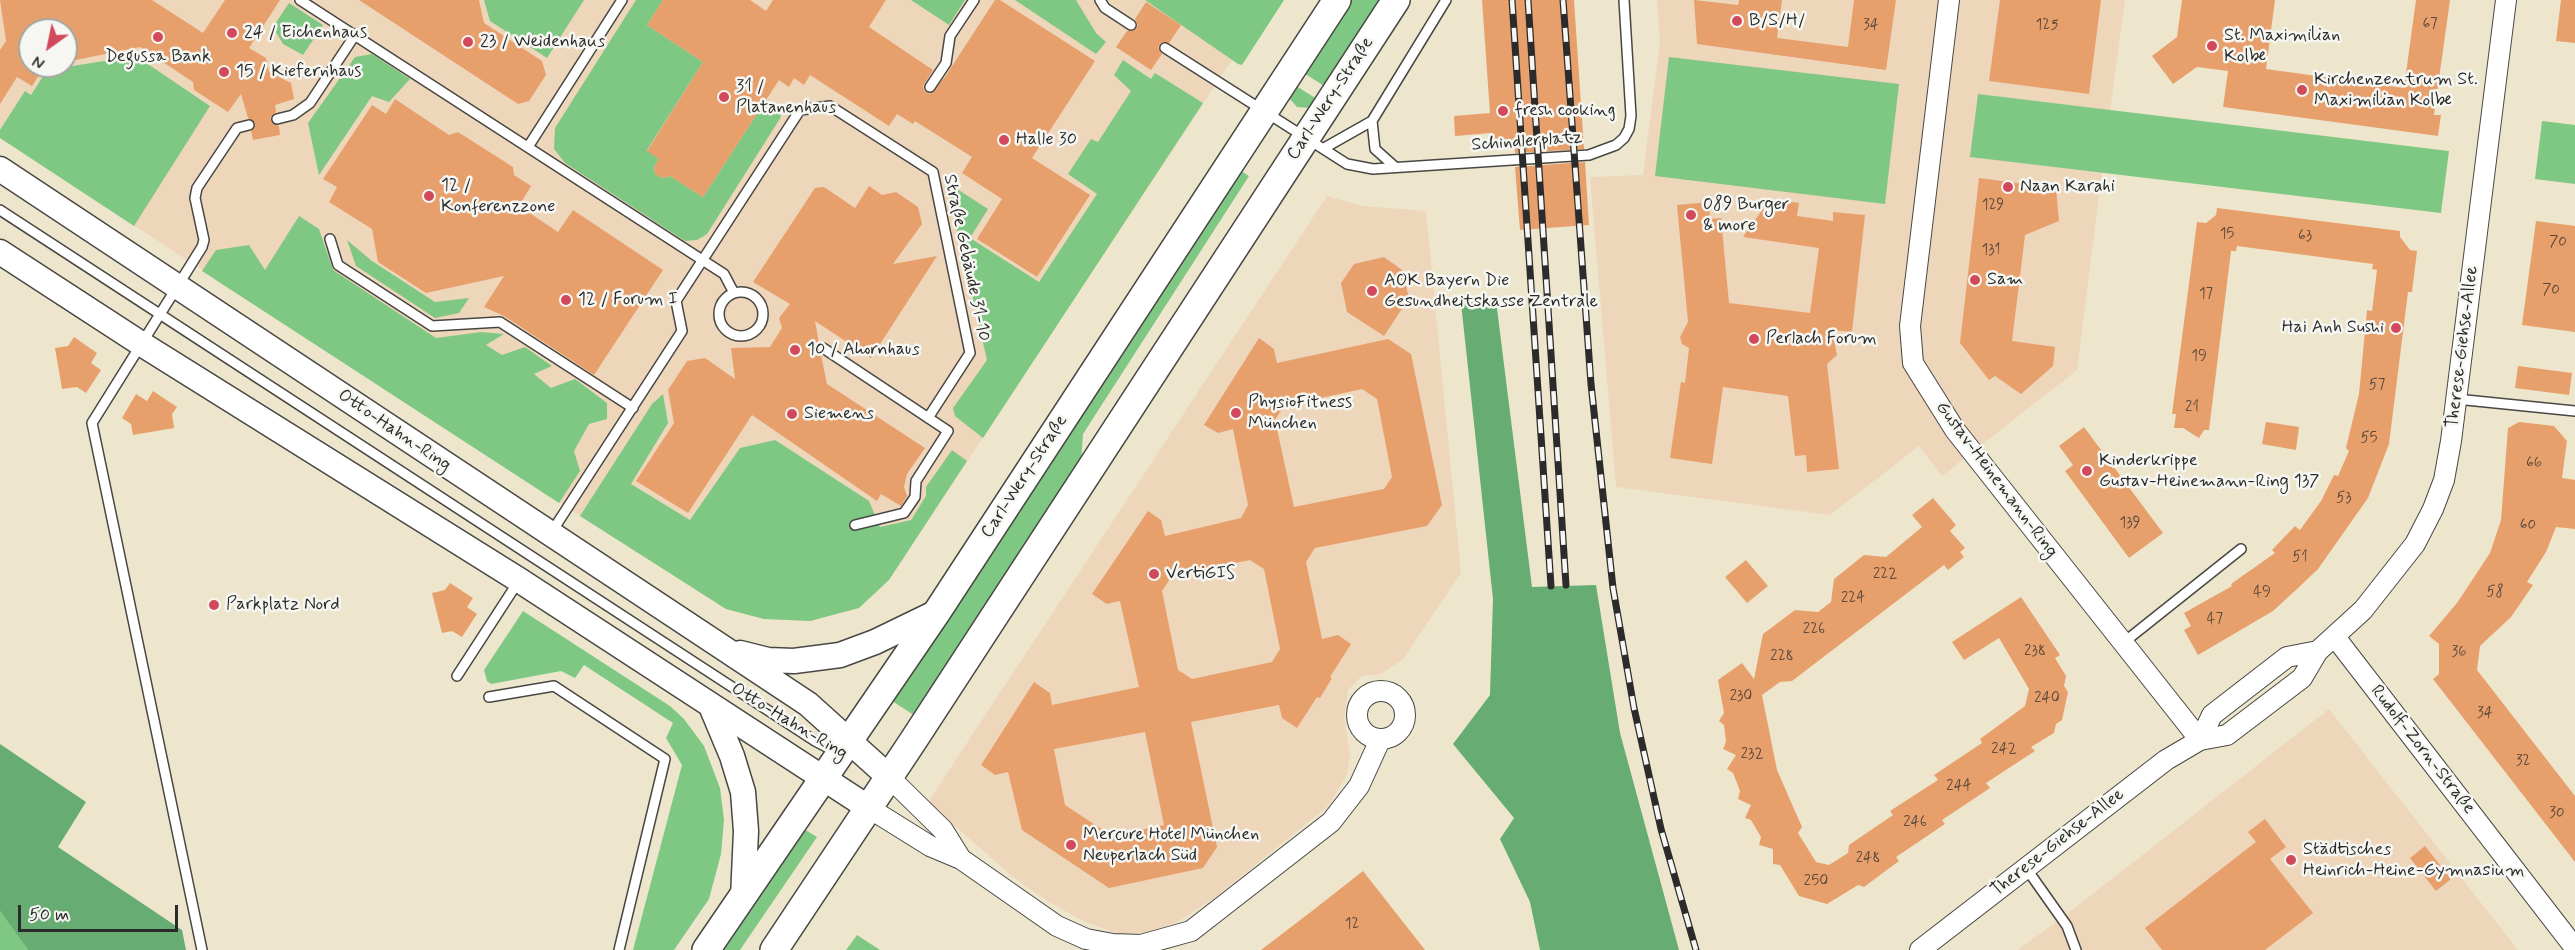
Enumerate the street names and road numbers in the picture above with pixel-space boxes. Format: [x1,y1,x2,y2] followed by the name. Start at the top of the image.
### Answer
[1283,33,1379,165] street label: Carl-Wery-Straße
[1471,127,1583,157] street label: Schindlerplatz
[938,173,994,343] street label: Straße Gebäude 31-10
[2442,265,2484,429] street label: Therese-Giehse-Allee
[333,385,455,477] street label: Otto-Hahn-Ring
[1930,398,2062,562] street label: Gustav-Heinemann-Ring
[977,411,1073,543] street label: Carl-Wery-Straße
[727,679,851,765] street label: Otto-Hahn-Ring
[2365,681,2479,819] street label: Rudolf-Zorn-Straße
[1987,784,2129,902] street label: Therese-Giehse-Allee

